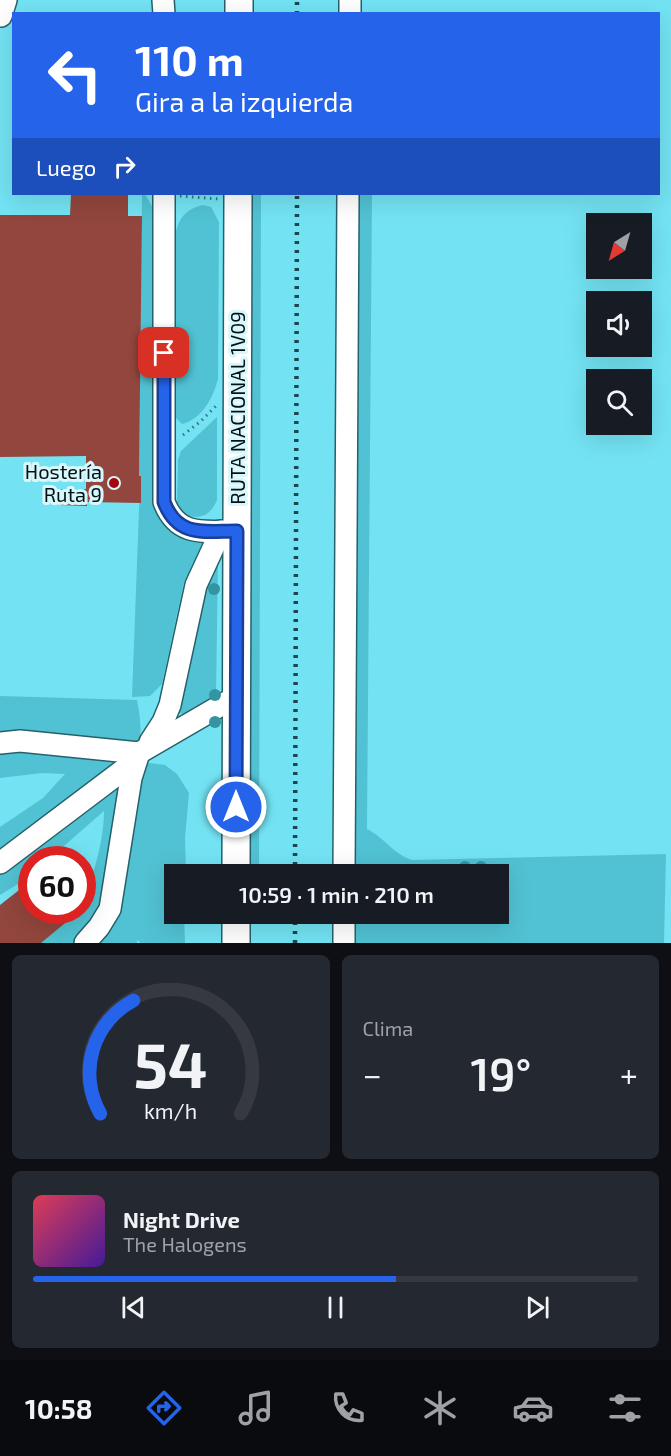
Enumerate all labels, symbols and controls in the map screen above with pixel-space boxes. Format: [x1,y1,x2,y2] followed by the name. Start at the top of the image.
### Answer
[135,34,244,84] text: 110 m
[36,36,114,114] icon: left
[135,85,353,117] text: Gira a la izquierda
[108,150,141,183] icon: right
[36,154,96,180] text: Luego
[586,213,652,279] north arrow
[586,213,652,435] map controls
[586,291,652,357] button: sound
[225,311,249,505] street label: RUTA NACIONAL 1V09
[138,327,189,378] pin
[147,336,180,369] icon: arrive
[586,369,652,435] button: search
[25,459,102,506] place label: Hostería Ruta 9
[107,476,121,490] marker: Hostería Ruta 9
[204,775,268,839] position arrow
[18,846,96,924] speed limit sign: 60
[239,881,434,907] text: 10:59 · 1 min · 210 m
[363,1016,413,1040] text: Clima
[134,1026,208,1101] text: 54
[470,1046,531,1100] text: 19°
[363,1054,382,1094] text: −
[620,1054,638,1094] text: +
[144,1098,197,1123] text: km/h
[123,1206,240,1232] text: Night Drive
[123,1232,247,1256] text: The Halogens
[117,1291,150,1324] icon: previous
[319,1291,352,1324] icon: pause
[521,1291,554,1324] icon: next
[143,1387,185,1429] icon: directions
[235,1387,277,1429] icon: music
[327,1387,369,1429] icon: phone
[419,1387,461,1429] icon: climate
[512,1387,554,1429] icon: car
[604,1387,646,1429] icon: filters
[25,1392,92,1424] text: 10:58

